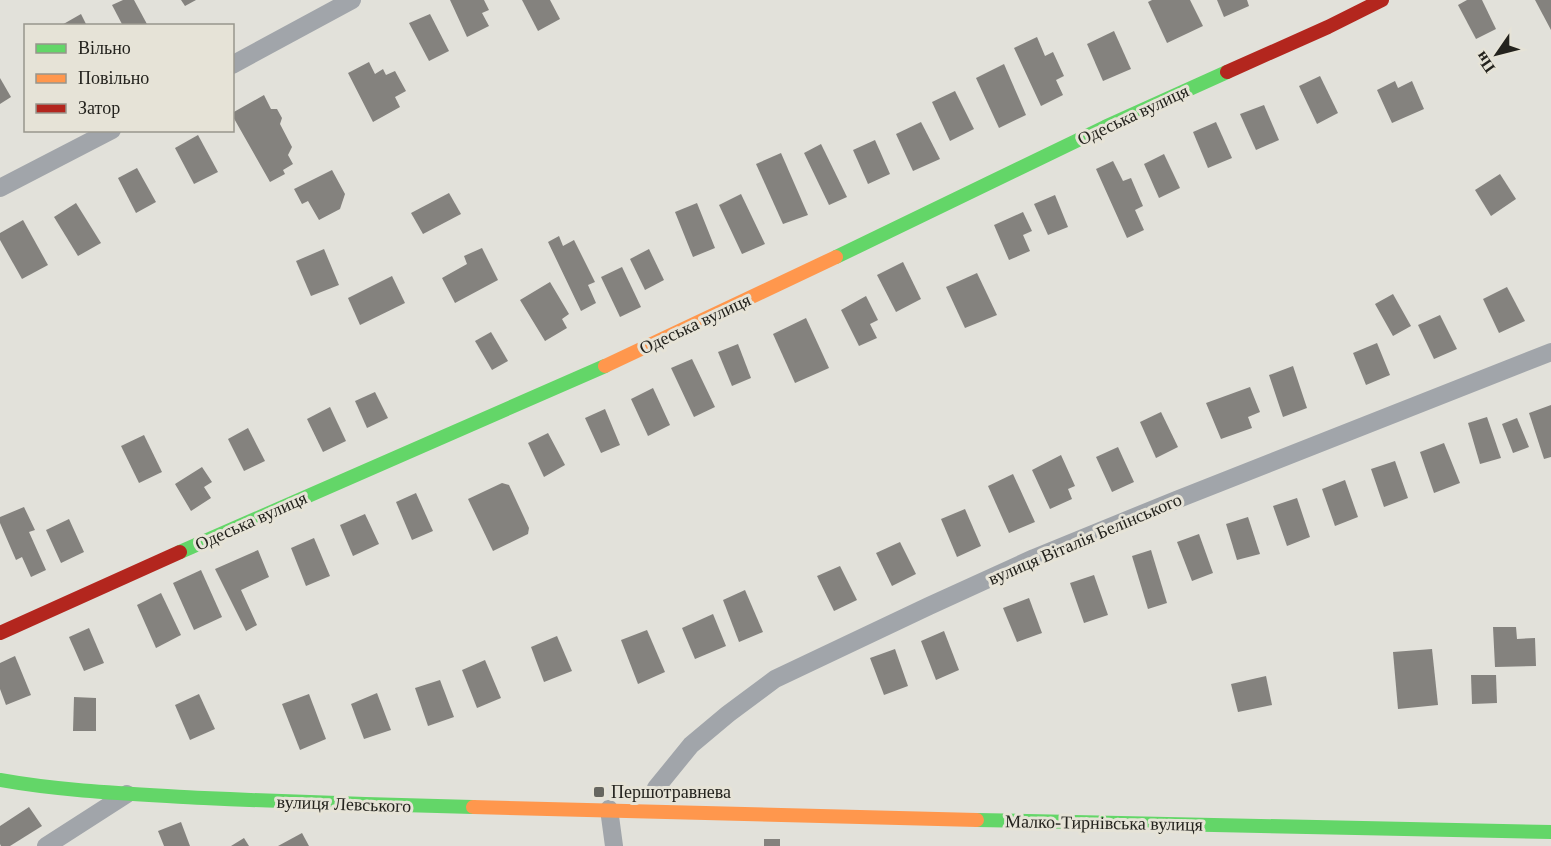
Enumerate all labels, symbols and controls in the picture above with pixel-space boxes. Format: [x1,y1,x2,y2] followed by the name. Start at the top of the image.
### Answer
[24,24,234,132] legend
[1467,24,1527,84] north arrow
[78,38,131,58] text: Вільно
[1472,49,1498,76] text: Пн
[78,68,149,88] text: Повільно
[1074,81,1192,149] street label: Одеська вулиця
[78,98,120,118] text: Затор
[636,290,754,358] street label: Одеська вулиця
[192,487,310,555] street label: Одеська вулиця
[985,489,1185,589] street label: вулиця Віталія Белінського
[611,782,731,802] place label: Першотравнева
[592,785,606,799] marker: Першотравнева
[276,792,412,816] street label: вулиця Левського
[1005,811,1203,835] street label: Малко-Тирнівська вулиця

